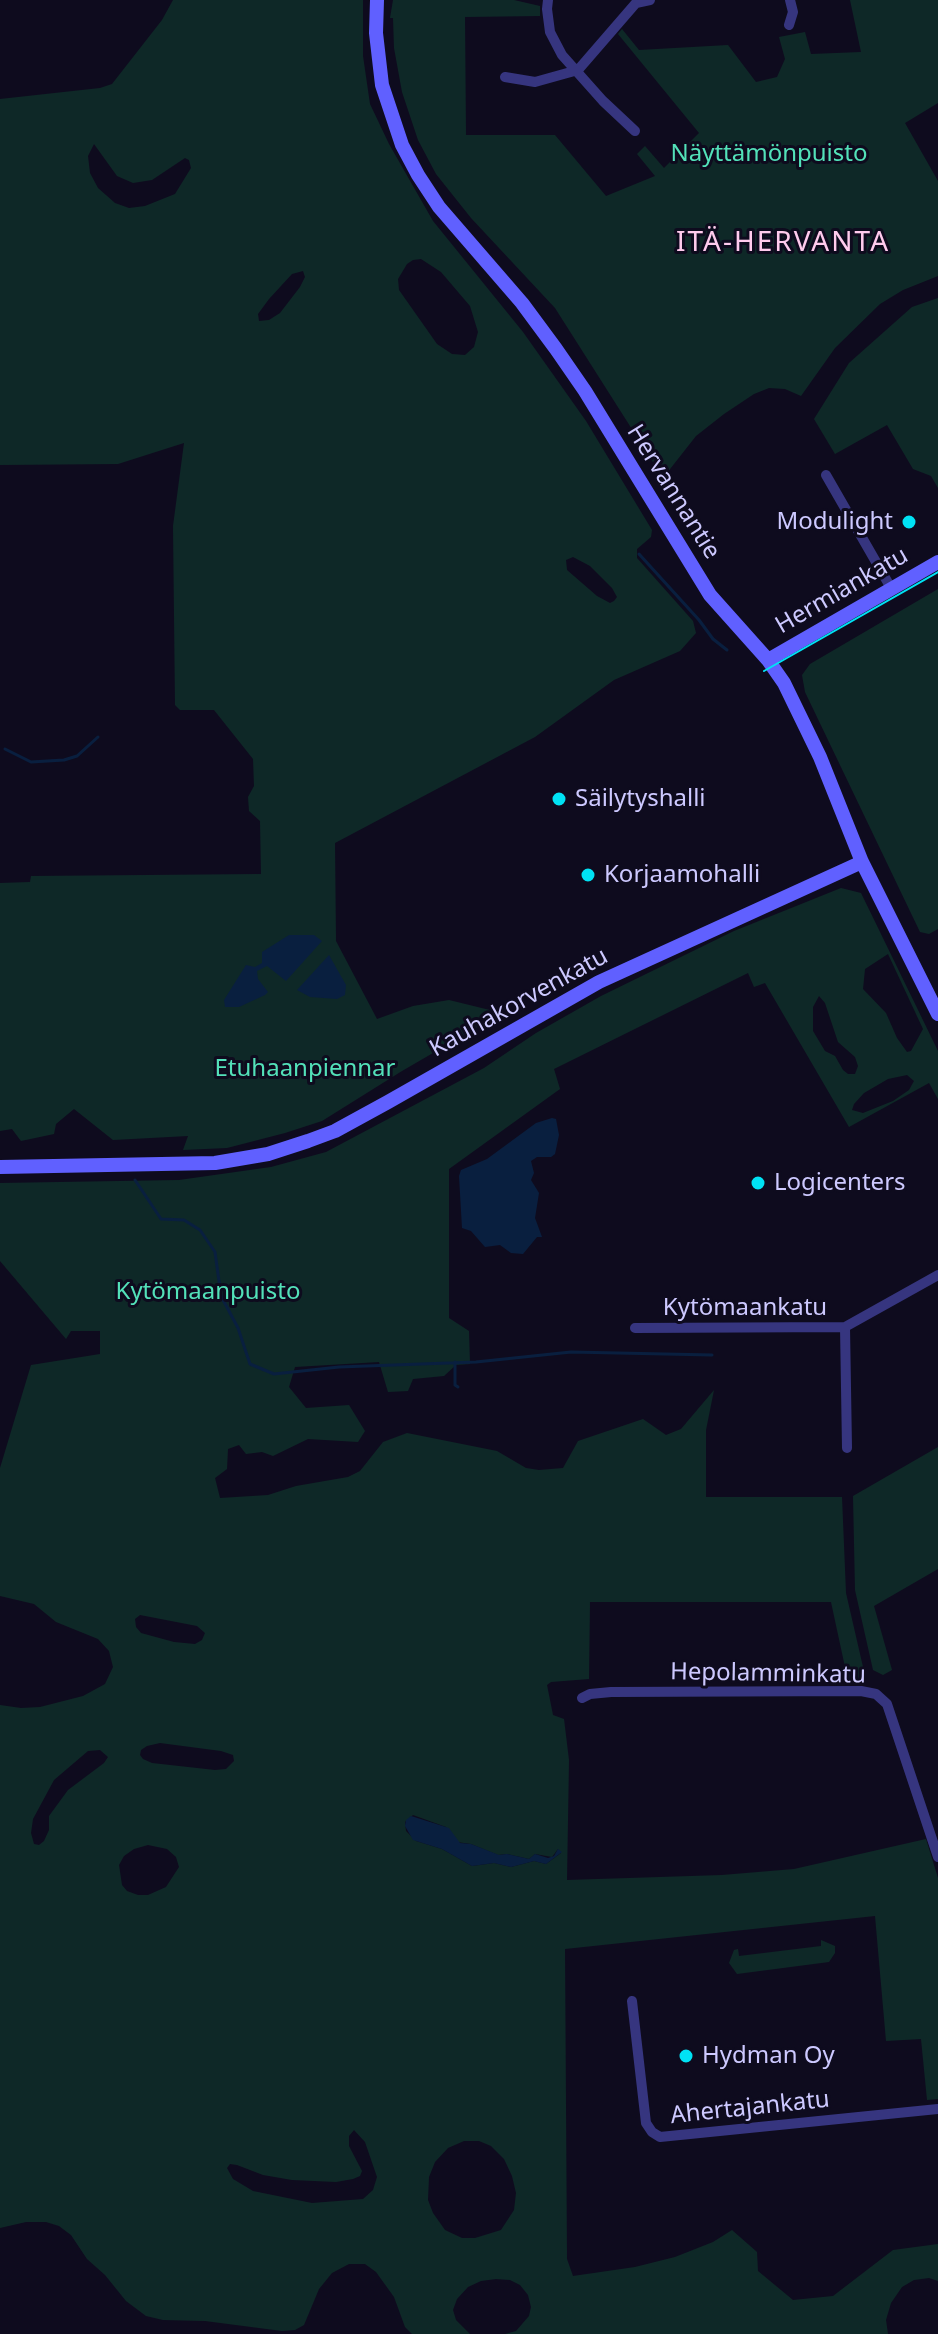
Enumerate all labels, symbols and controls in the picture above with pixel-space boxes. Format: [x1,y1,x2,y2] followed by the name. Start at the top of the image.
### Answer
[671,140,867,168] park label: Näyttämönpuisto
[676,226,890,260] district label: ITÄ-HERVANTA
[620,419,726,565] street label: Hervannantie
[776,508,893,536] place label: Modulight
[900,513,918,531] marker: Modulight
[771,542,913,640] street label: Hermiankatu
[575,785,706,813] place label: Säilytyshalli
[550,790,568,808] marker: Säilytyshalli
[604,861,760,889] place label: Korjaamohalli
[579,866,597,884] marker: Korjaamohalli
[425,942,613,1064] street label: Kauhakorvenkatu
[215,1055,395,1083] park label: Etuhaanpiennar
[774,1169,906,1197] place label: Logicenters
[749,1174,767,1192] marker: Logicenters
[116,1278,300,1306] park label: Kytömaanpuisto
[663,1294,827,1322] street label: Kytömaankatu
[670,1658,866,1690] street label: Hepolamminkatu
[702,2042,835,2070] place label: Hydman Oy
[677,2047,695,2065] marker: Hydman Oy
[669,2085,831,2131] street label: Ahertajankatu

